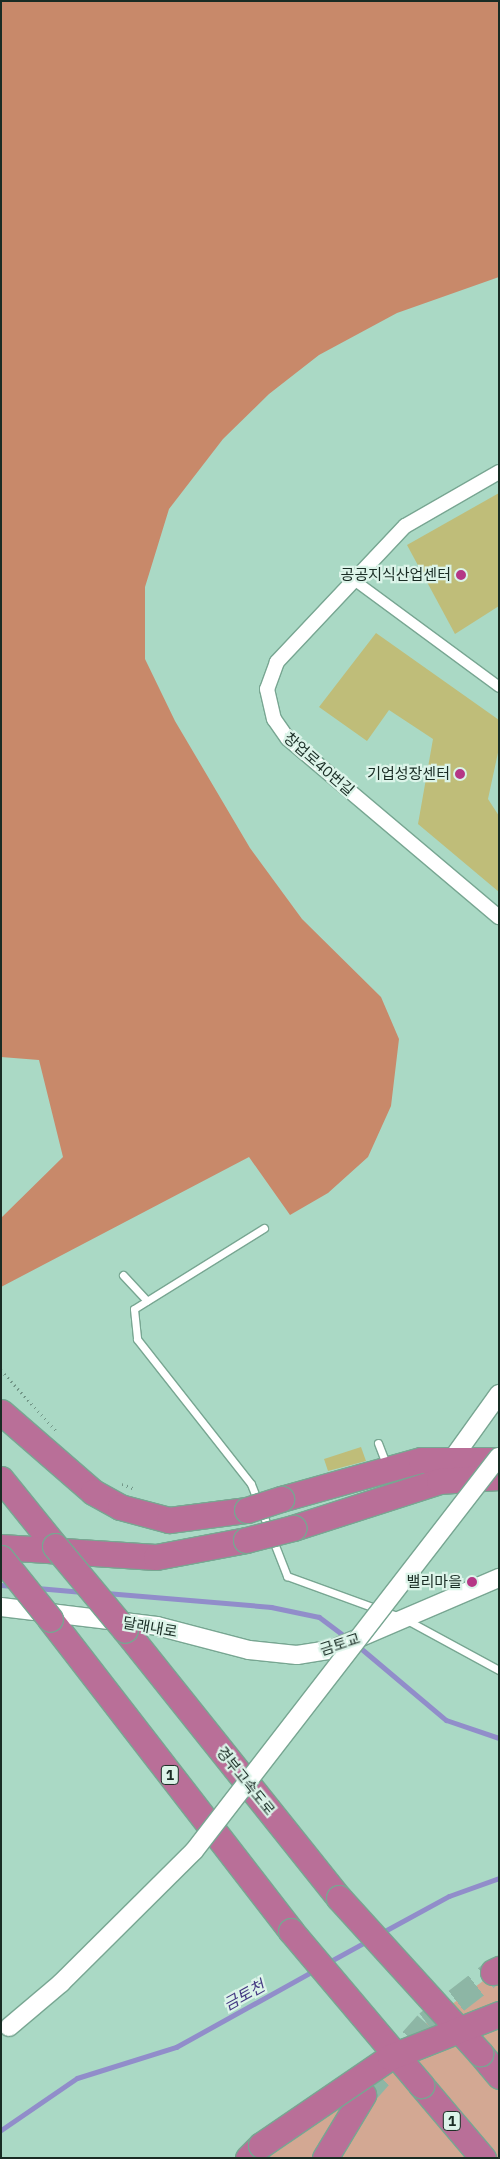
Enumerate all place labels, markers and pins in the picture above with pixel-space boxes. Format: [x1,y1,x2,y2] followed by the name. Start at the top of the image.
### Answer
[341,566,451,584] place label: 공공지식산업센터
[455,569,467,581] marker: 공공지식산업센터
[367,765,450,783] place label: 기업성장센터
[454,768,466,780] marker: 기업성장센터
[407,1573,462,1591] place label: 밸리마을
[466,1576,478,1588] marker: 밸리마을

